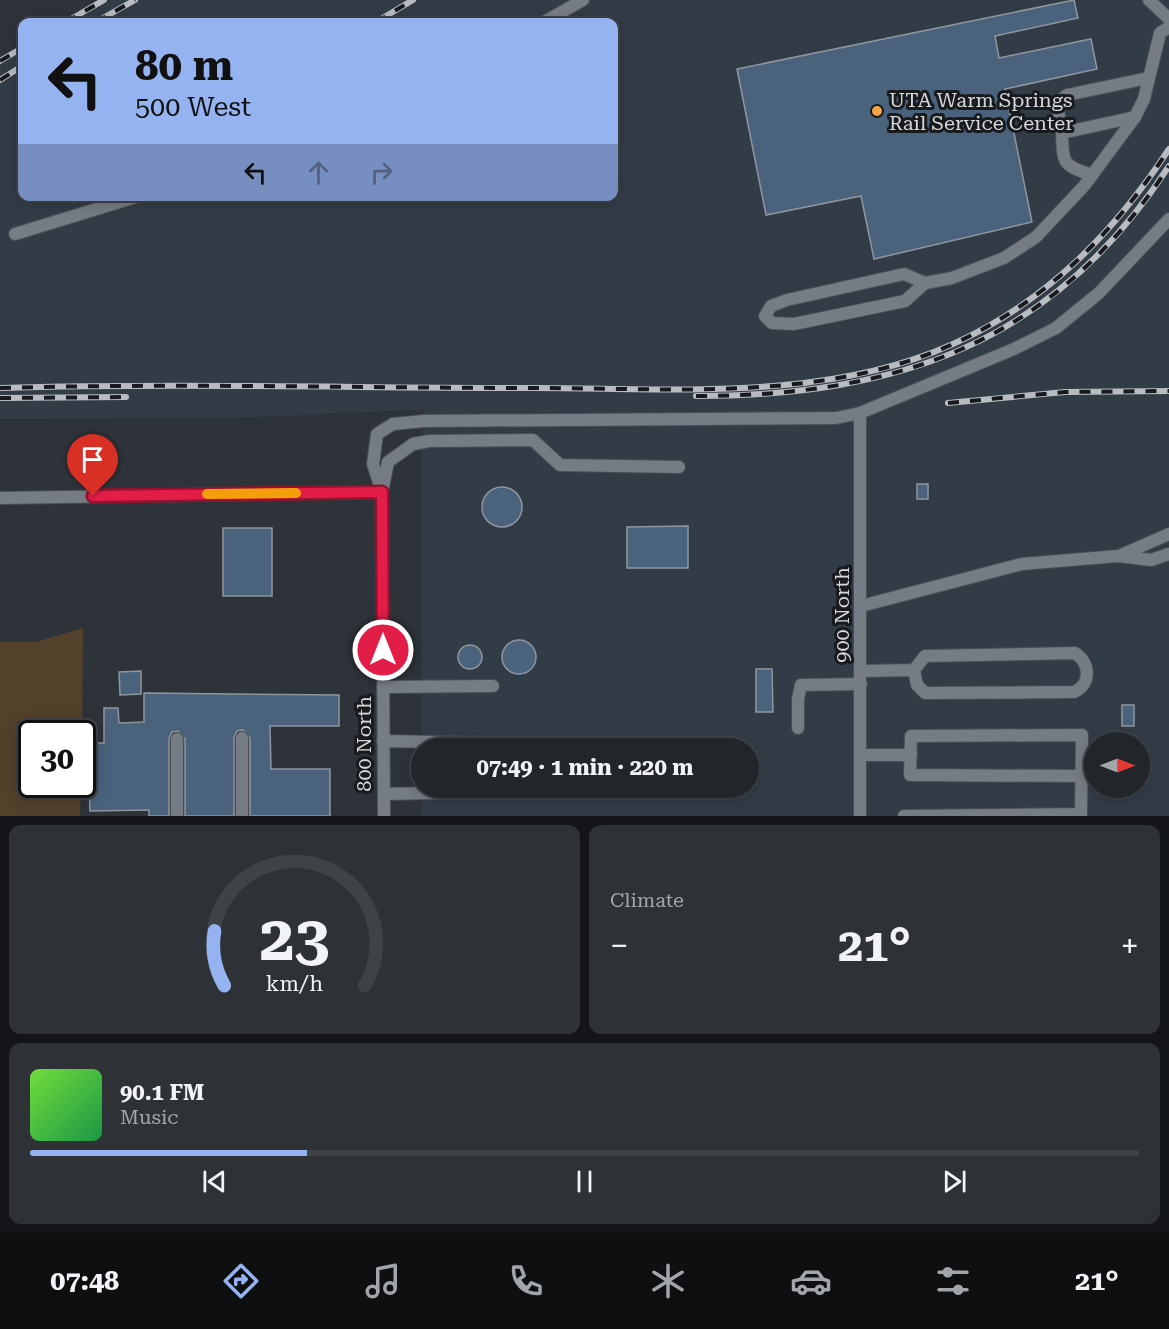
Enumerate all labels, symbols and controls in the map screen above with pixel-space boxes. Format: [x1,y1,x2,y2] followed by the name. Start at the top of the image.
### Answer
[135,41,233,90] text: 80 m
[36,42,114,120] icon: left
[889,88,1073,135] place label: UTA Warm Springs Rail Service Center
[135,91,251,123] text: 500 West
[870,104,884,118] marker: UTA Warm Springs Rail Service Center
[239,156,272,189] icon: left
[302,156,335,189] icon: ahead
[365,156,398,189] icon: right
[67,434,118,496] pin
[76,443,109,476] icon: arrive
[830,567,854,663] street label: 900 North
[351,618,415,682] position arrow
[352,696,376,792] street label: 800 North
[18,720,96,798] speed limit sign: 30
[1084,732,1150,798] north arrow
[1084,732,1150,798] map controls
[476,755,694,780] text: 07:49 · 1 min · 220 m
[610,888,684,912] text: Climate
[260,902,329,975] text: 23
[838,919,911,972] text: 21°
[610,926,628,965] text: −
[1121,926,1139,965] text: +
[266,972,323,997] text: km/h
[120,1080,204,1105] text: 90.1 FM
[120,1105,179,1129] text: Music
[198,1165,231,1198] icon: previous
[568,1165,601,1198] icon: pause
[938,1165,971,1198] icon: next
[220,1260,262,1302] icon: directions
[362,1260,404,1302] icon: music
[505,1260,547,1302] icon: phone
[647,1260,689,1302] icon: climate
[790,1260,832,1302] icon: car
[932,1260,974,1302] icon: filters
[50,1265,119,1297] text: 07:48
[1075,1265,1119,1297] text: 21°

